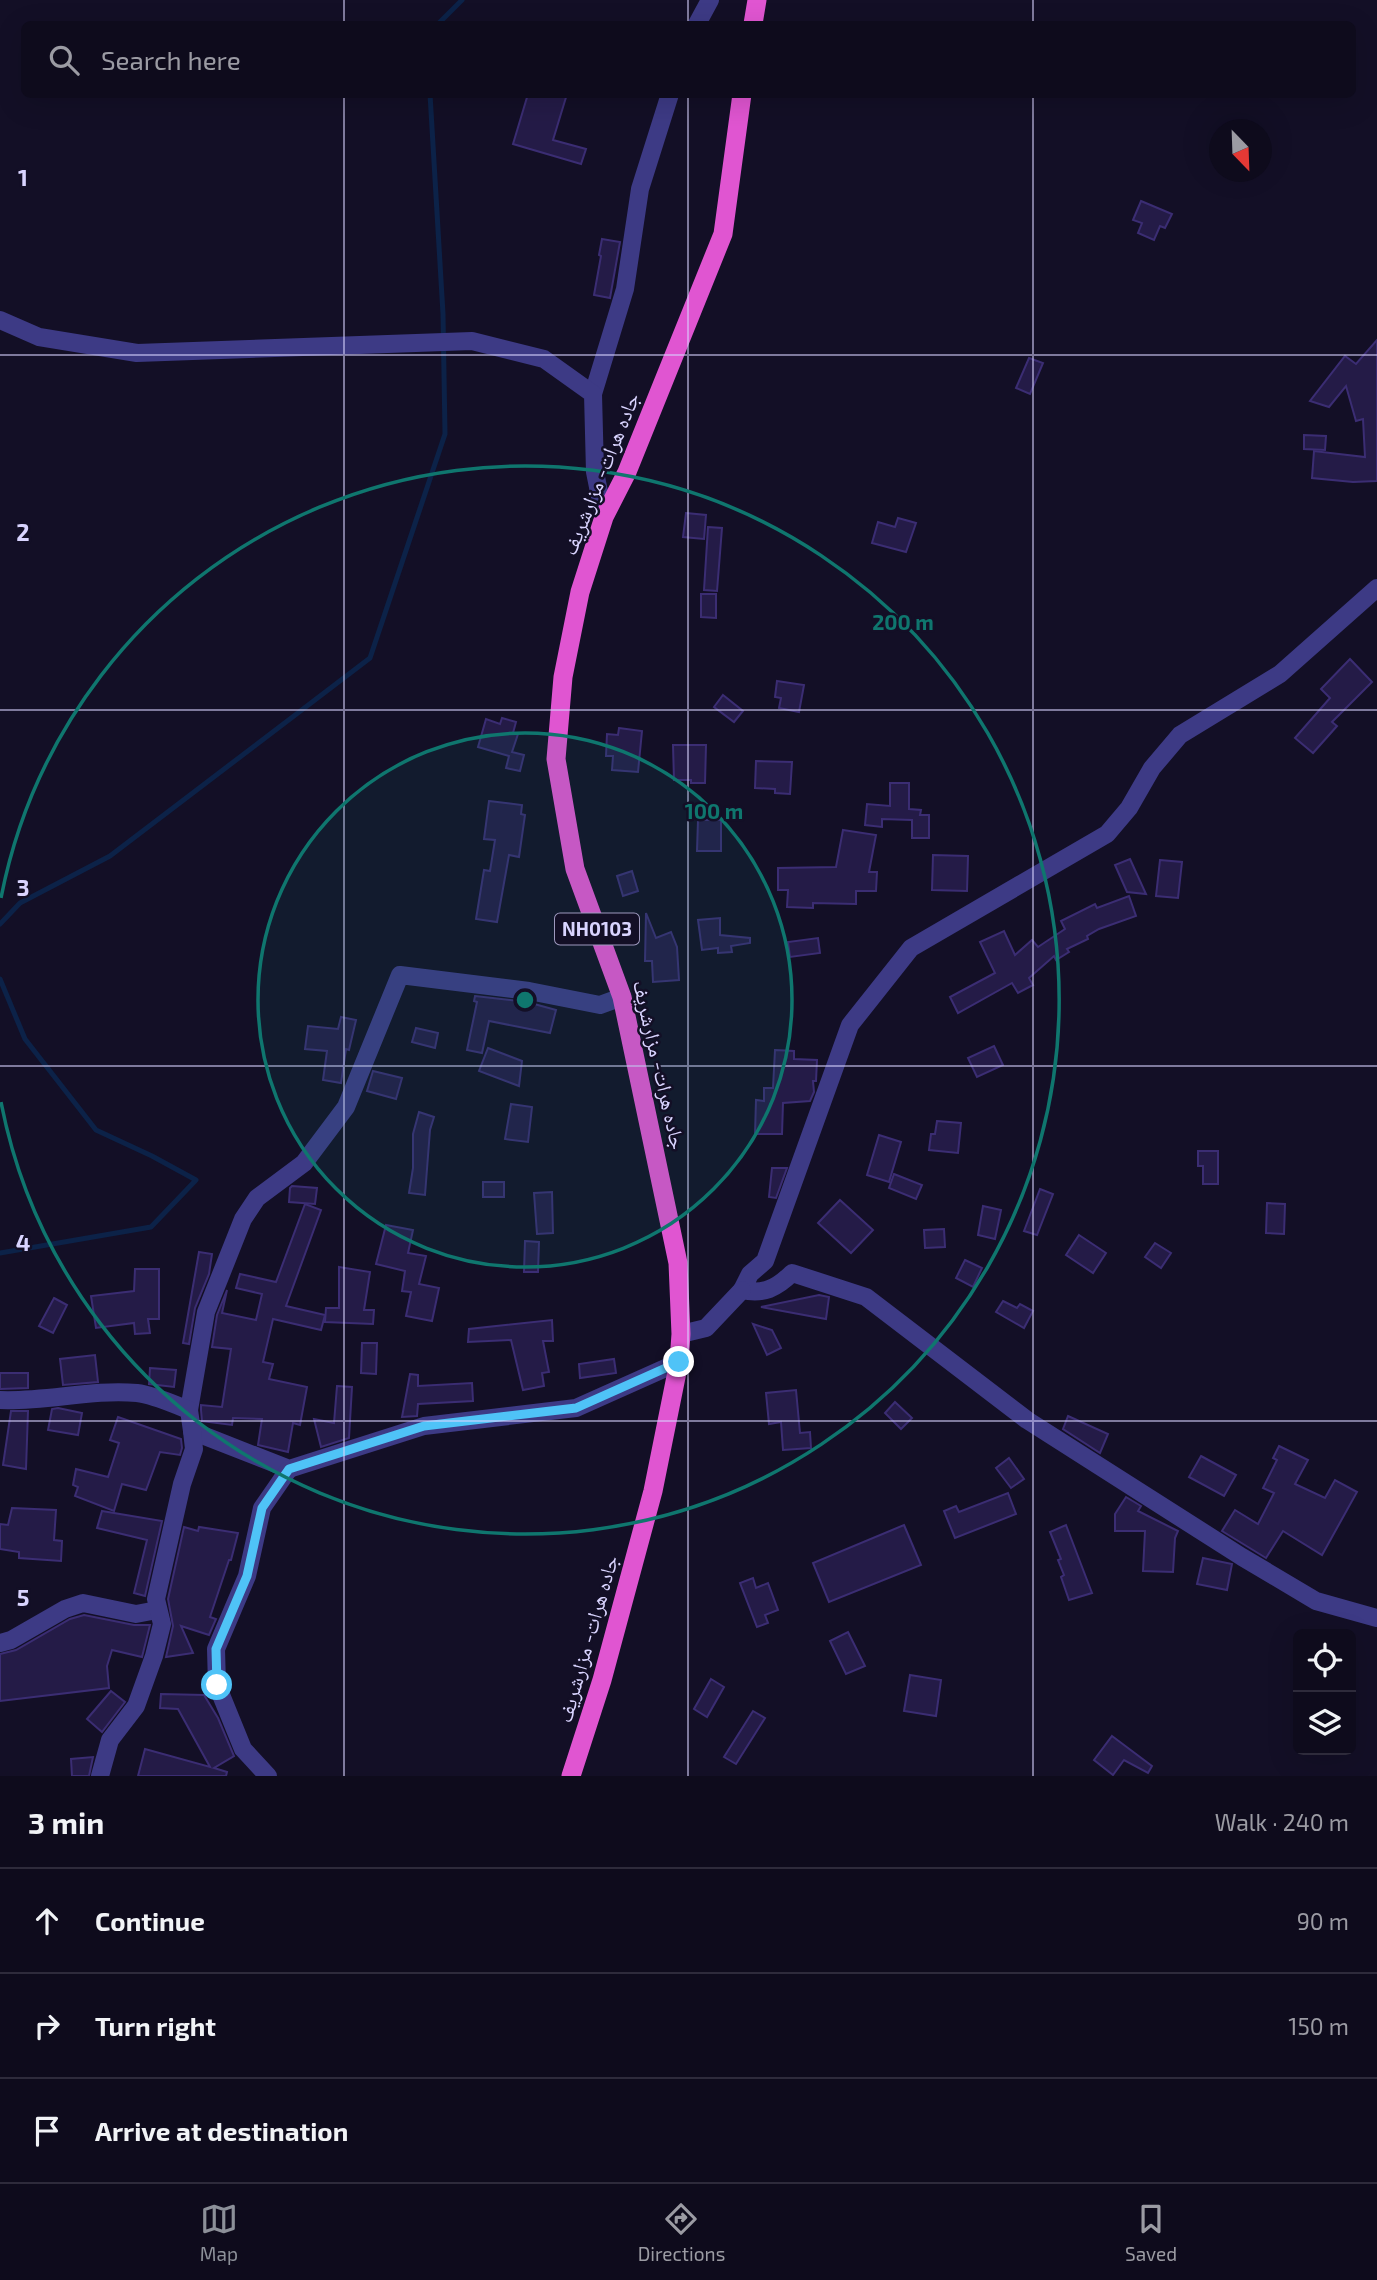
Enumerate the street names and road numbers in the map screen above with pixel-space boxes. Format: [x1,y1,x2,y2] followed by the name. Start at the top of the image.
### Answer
[556,389,644,558] street label: جاده هرات- مزارشریف
[555,914,639,945] road number: NH0103
[628,978,692,1152] street label: جاده هرات- مزارشریف
[551,1552,623,1725] street label: جاده هرات- مزارشریف

